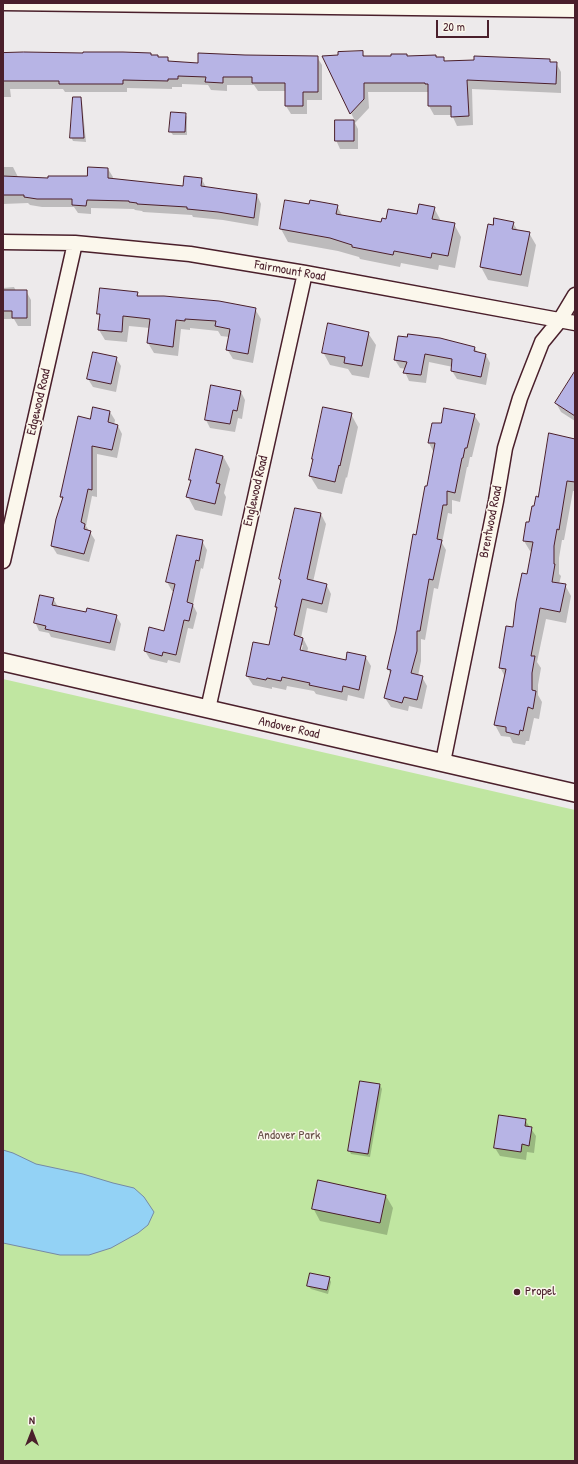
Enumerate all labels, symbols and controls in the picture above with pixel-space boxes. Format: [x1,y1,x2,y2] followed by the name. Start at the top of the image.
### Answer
[438,12,491,38] scale bar
[443,18,465,35] text: 20 m
[253,257,327,285] street label: Fairmount Road
[24,367,54,437] street label: Edgewood Road
[240,454,272,528] street label: Englewood Road
[476,485,506,559] street label: Brentwood Road
[257,713,321,743] street label: Andover Road
[258,1128,320,1144] park label: Andover Park
[525,1284,556,1300] place label: Propel
[512,1287,522,1297] marker: Propel
[12,1412,52,1452] north arrow
[29,1413,35,1427] text: N

